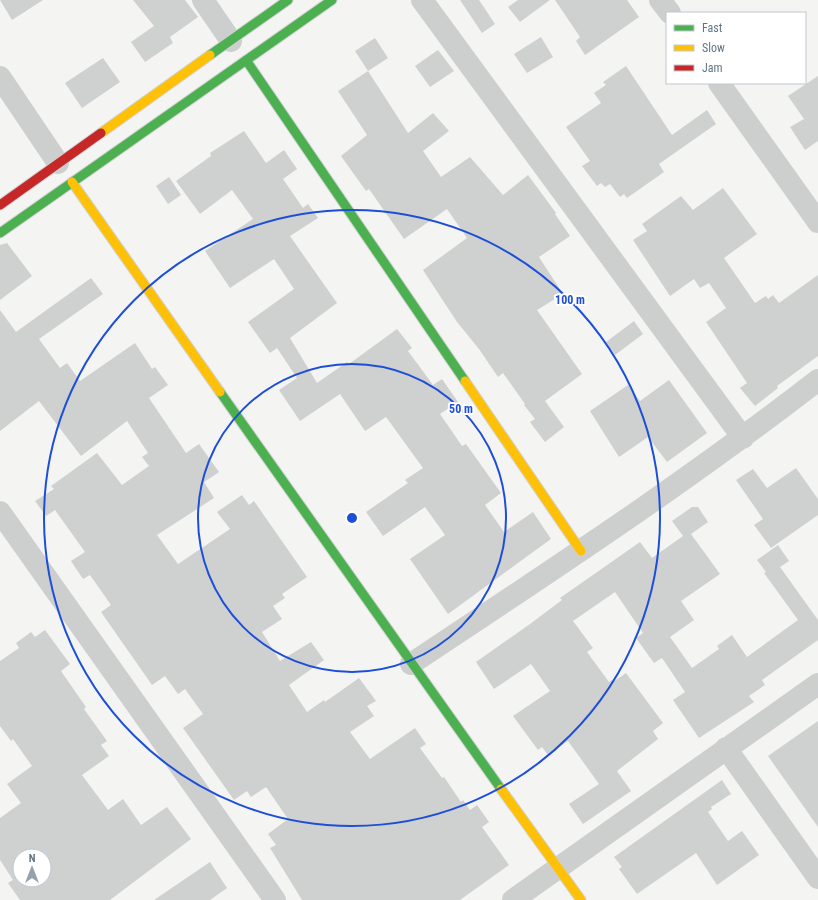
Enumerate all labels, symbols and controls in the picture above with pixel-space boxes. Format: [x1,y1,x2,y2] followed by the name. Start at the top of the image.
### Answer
[666,12,806,84] legend
[702,21,723,35] text: Fast
[702,41,725,55] text: Slow
[702,61,723,75] text: Jam
[555,293,585,307] text: 100 m
[449,402,473,416] text: 50 m
[345,511,359,525] centre of rings
[12,848,52,888] north arrow
[29,852,36,865] text: N

